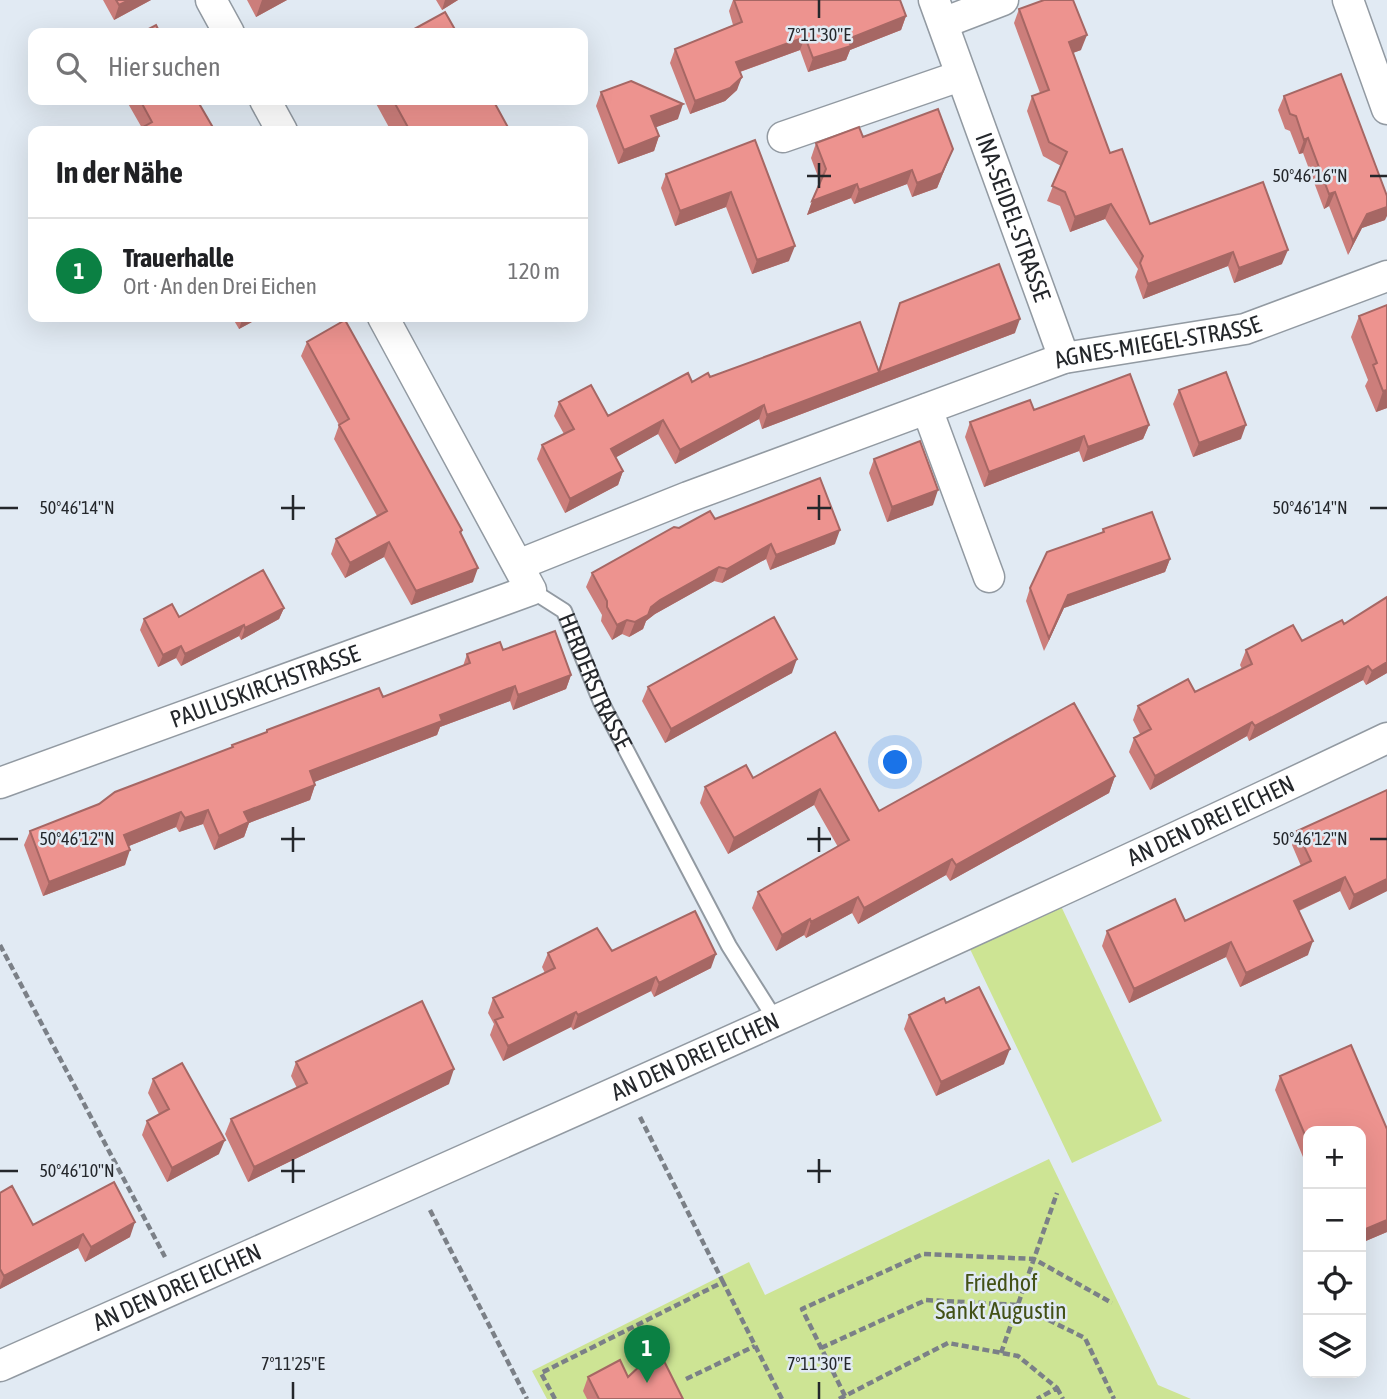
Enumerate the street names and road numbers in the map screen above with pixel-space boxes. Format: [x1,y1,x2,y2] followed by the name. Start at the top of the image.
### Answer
[970,129,1056,305] street label: INA-SEIDEL-STRASSE
[1050,310,1265,374] street label: AGNES-MIEGEL-STRASSE
[553,609,638,754] street label: HERDERSTRASSE
[166,639,363,733] street label: PAULUSKIRCHSTRASSE
[1123,770,1298,871] street label: AN DEN DREI EICHEN
[607,1007,783,1106] street label: AN DEN DREI EICHEN
[89,1238,265,1336] street label: AN DEN DREI EICHEN

